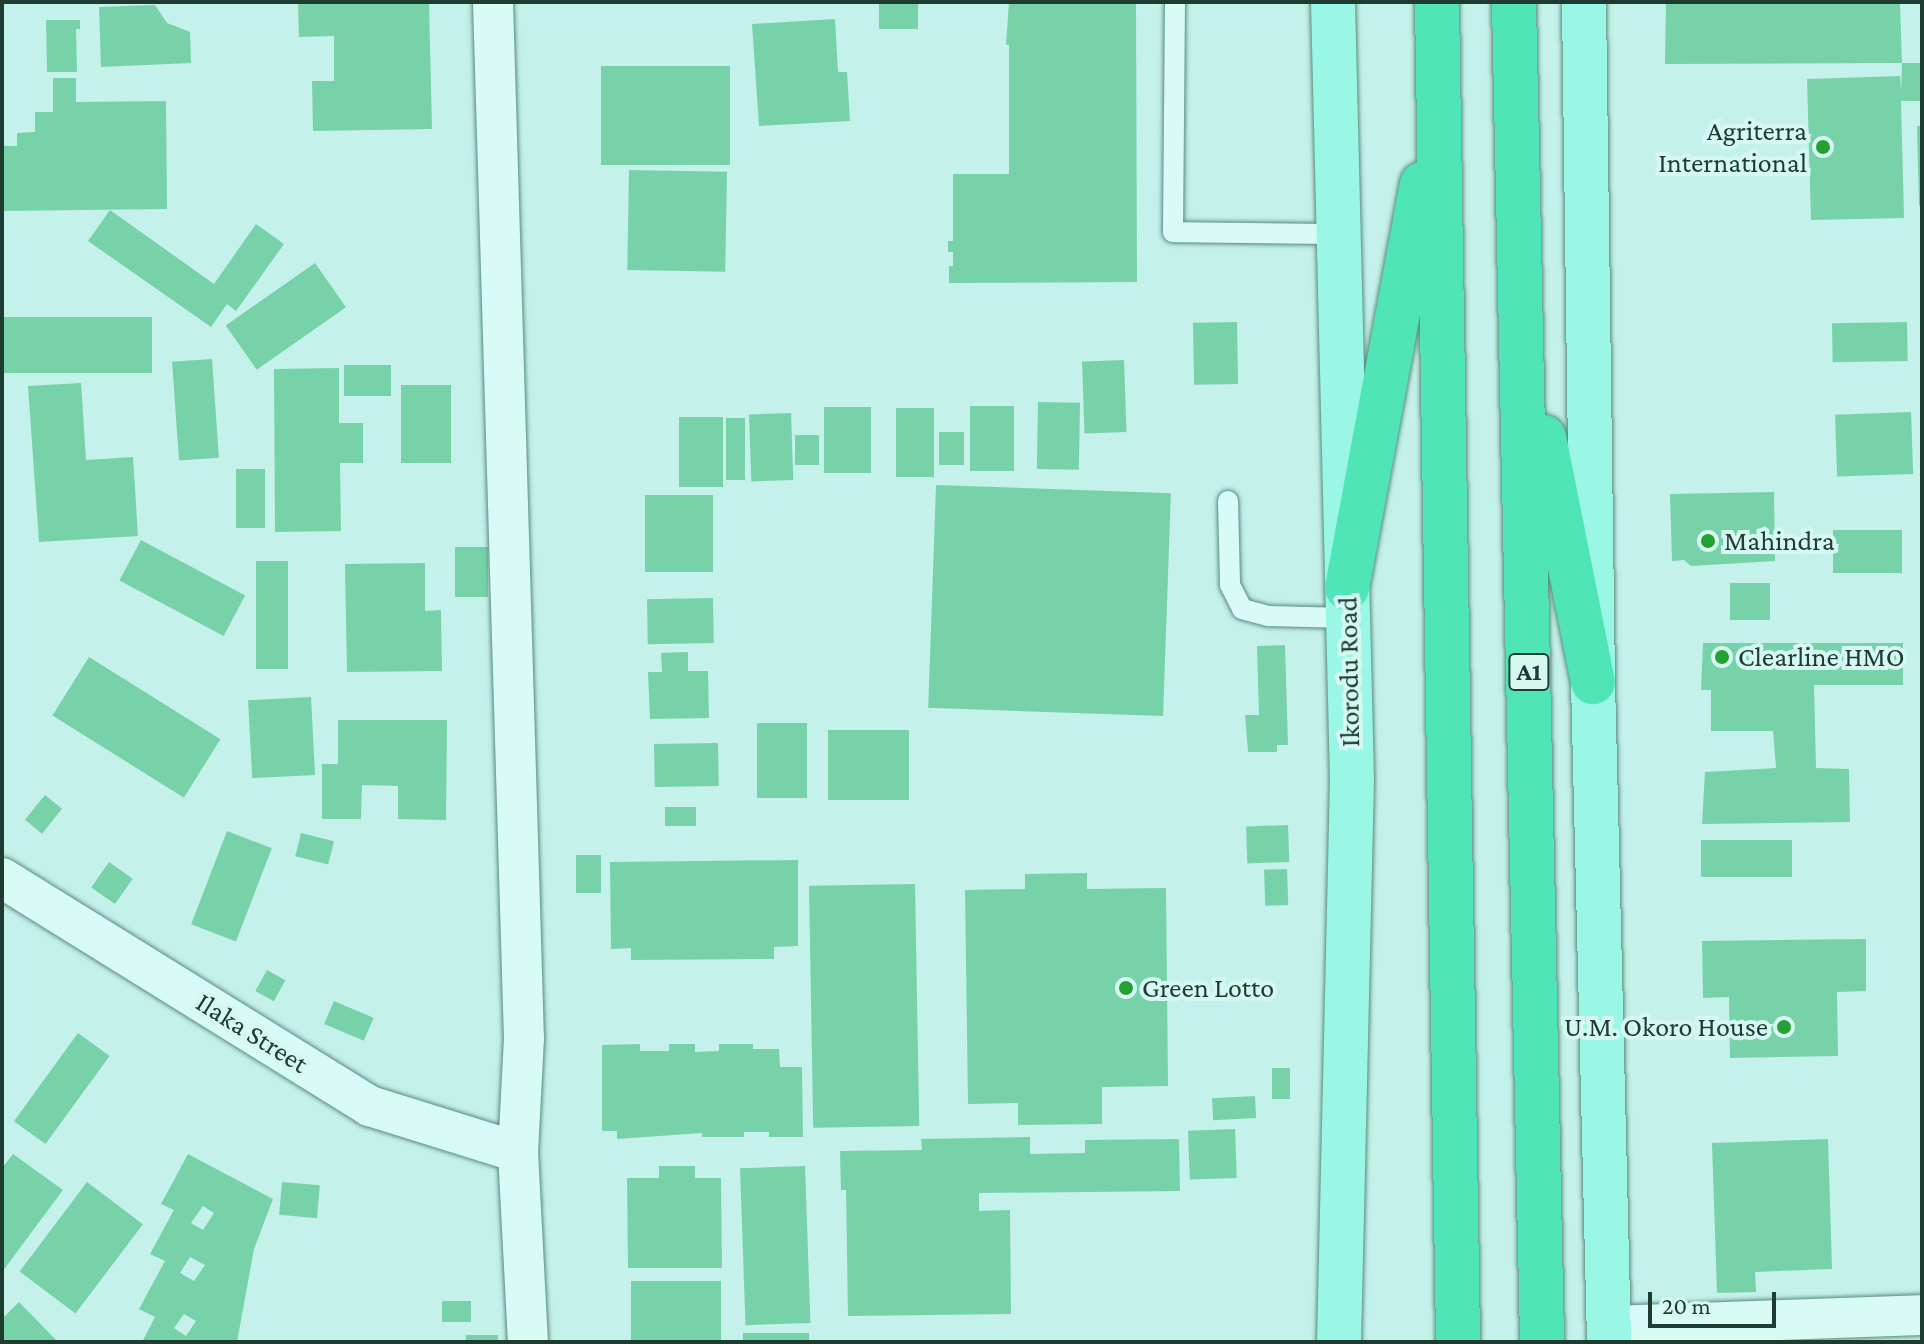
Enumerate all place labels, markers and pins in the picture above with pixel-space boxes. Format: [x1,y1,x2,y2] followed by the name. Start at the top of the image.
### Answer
[1658,114,1807,180] place label: Agriterra International
[1814,138,1832,156] marker: Agriterra International
[1724,524,1835,558] place label: Mahindra
[1699,532,1717,550] marker: Mahindra
[1738,640,1905,674] place label: Clearline HMO
[1713,648,1731,666] marker: Clearline HMO
[1142,971,1274,1005] place label: Green Lotto
[1117,979,1135,997] marker: Green Lotto
[1564,1010,1768,1044] place label: U.M. Okoro House
[1775,1018,1793,1036] marker: U.M. Okoro House

